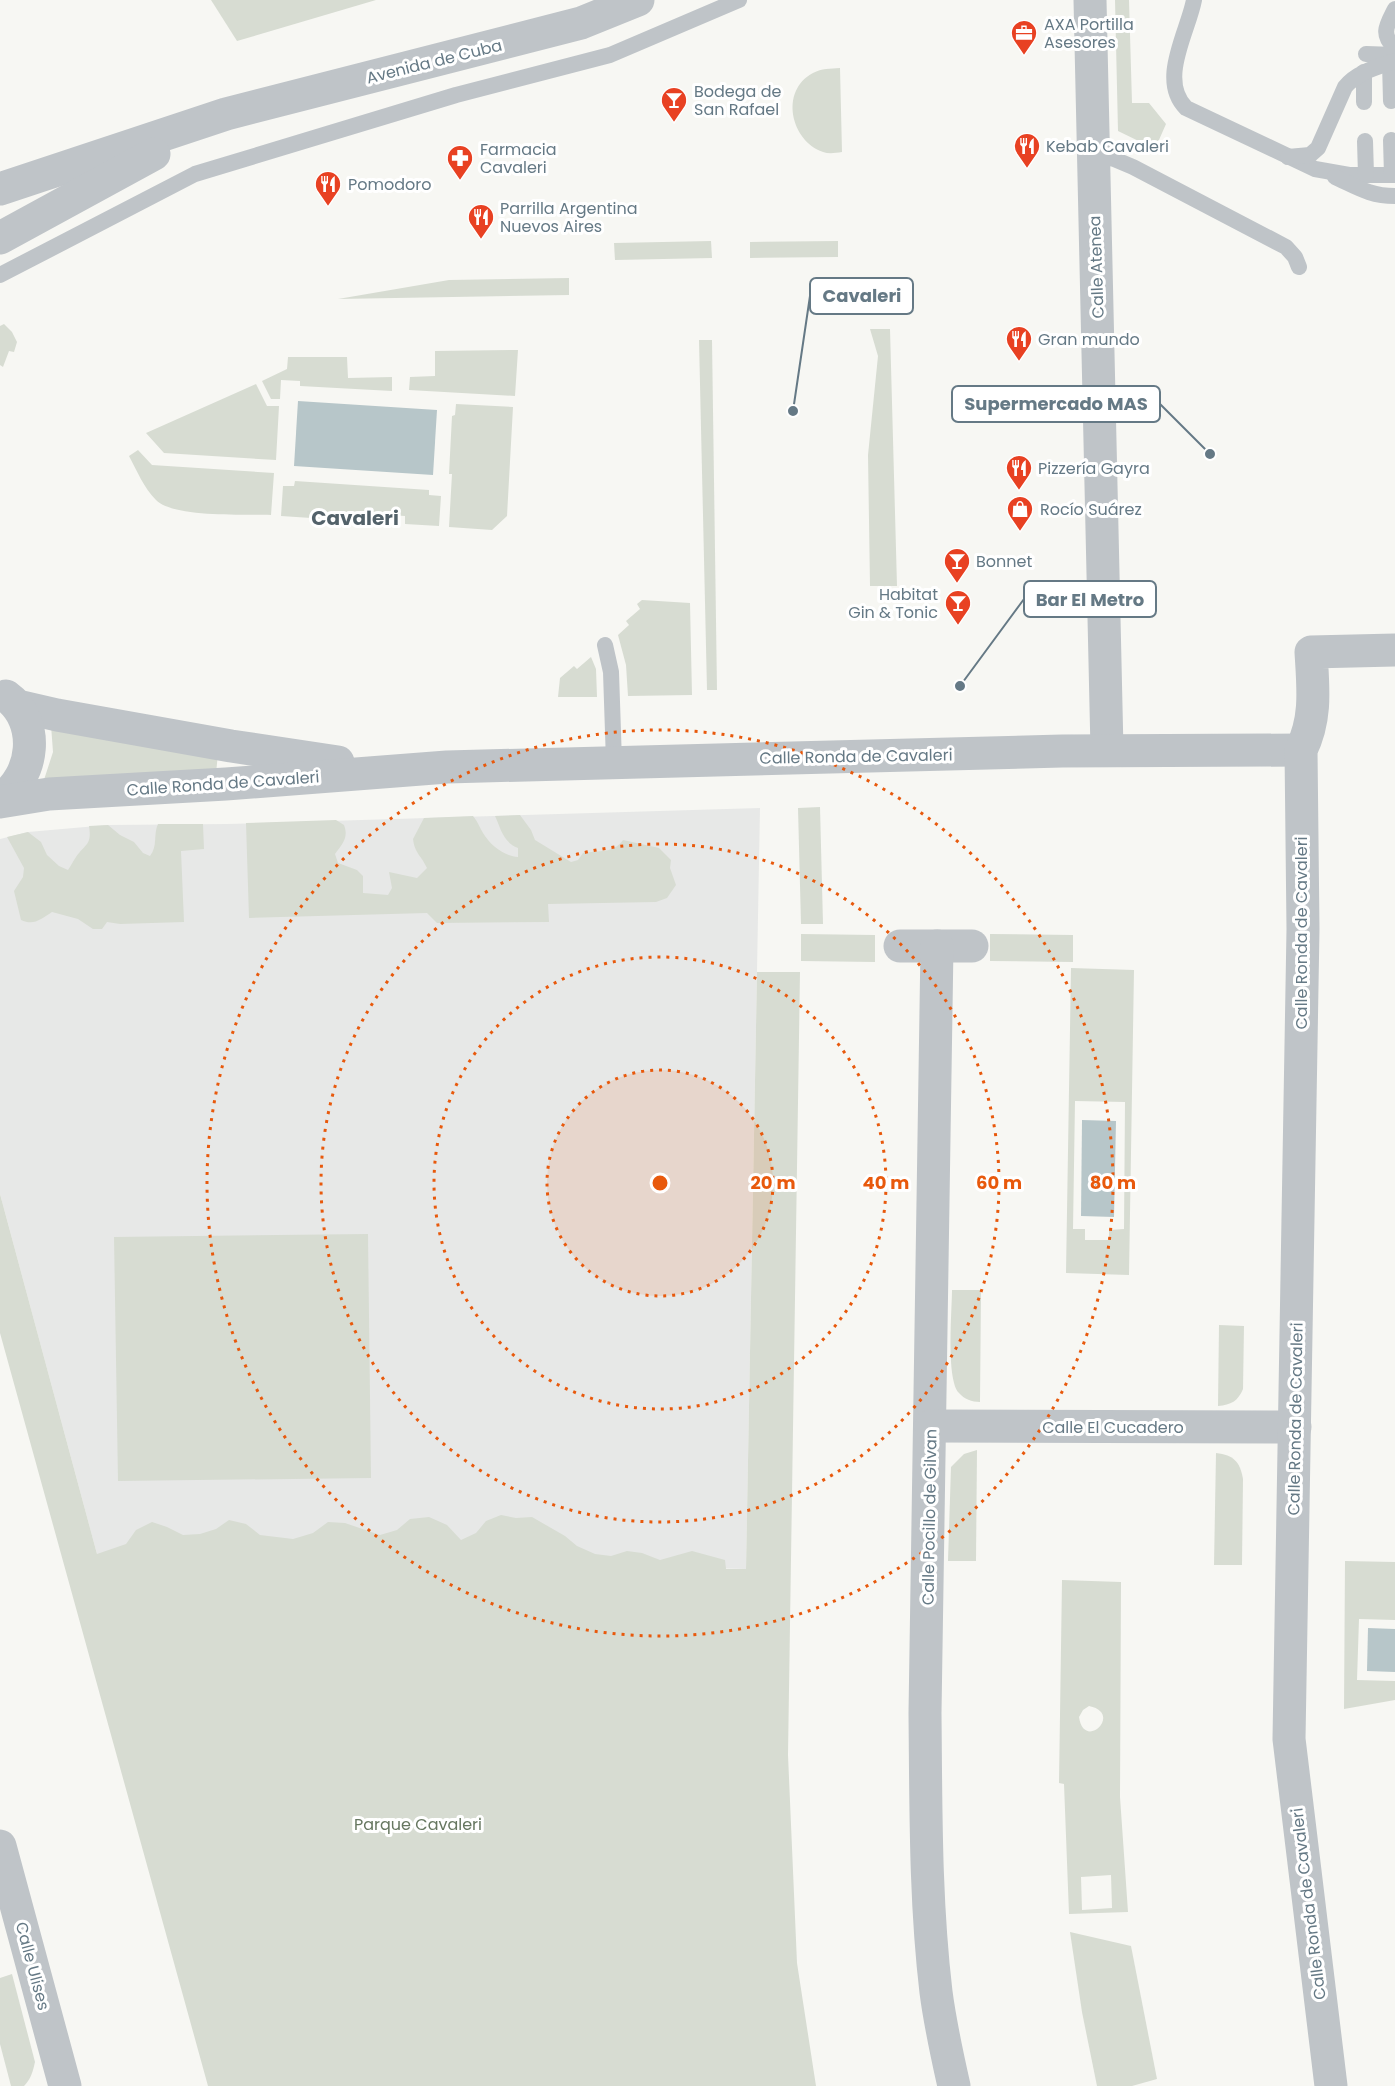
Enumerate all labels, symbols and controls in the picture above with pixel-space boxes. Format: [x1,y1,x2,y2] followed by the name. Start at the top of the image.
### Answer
[1044,13,1134,54] place label: AXA Portilla Asesores
[1009,18,1039,56] office icon: AXA Portilla Asesores
[364,34,504,89] street label: Avenida de Cuba
[694,80,782,121] place label: Bodega de San Rafael
[659,85,689,123] bar icon: Bodega de San Rafael
[1012,131,1042,169] restaurant icon: Kebab Cavaleri
[1046,135,1169,158] place label: Kebab Cavaleri
[480,138,557,179] place label: Farmacia Cavaleri
[445,143,475,181] pharmacy icon: Farmacia Cavaleri
[313,169,343,207] restaurant icon: Pomodoro
[348,173,432,196] place label: Pomodoro
[500,197,637,238] place label: Parrilla Argentina Nuevos Aires
[466,202,496,240] restaurant icon: Parrilla Argentina Nuevos Aires
[1083,215,1110,319] street label: Calle Atenea
[810,278,913,314] callout: Cavaleri
[823,283,901,308] text: Cavaleri
[1004,324,1034,362] restaurant icon: Gran mundo
[1038,328,1140,351] place label: Gran mundo
[952,386,1160,422] callout: Supermercado MAS
[964,391,1148,416] text: Supermercado MAS
[1004,453,1034,491] restaurant icon: Pizzería Gayra
[1038,457,1150,480] place label: Pizzería Gayra
[1005,494,1035,532] shop icon: Rocío Suárez
[1040,498,1142,521] place label: Rocío Suárez
[311,504,399,532] district label: Cavaleri
[942,546,972,584] bar icon: Bonnet
[976,550,1032,573] place label: Bonnet
[1024,581,1156,617] callout: Bar El Metro
[848,583,938,624] place label: Habitat Gin & Tonic
[1036,587,1144,612] text: Bar El Metro
[943,588,973,626] bar icon: Habitat Gin & Tonic
[759,743,953,770] street label: Calle Ronda de Cavaleri
[126,765,320,802] street label: Calle Ronda de Cavaleri
[1290,836,1313,1030] street label: Calle Ronda de Cavaleri
[751,1170,795,1195] text: 20 m
[863,1170,909,1195] text: 40 m
[976,1170,1022,1195] text: 60 m
[1090,1170,1136,1195] text: 80 m
[650,1173,670,1193] centre of rings
[1282,1322,1309,1516] street label: Calle Ronda de Cavaleri
[1042,1416,1184,1439] street label: Calle El Cucadero
[916,1429,943,1605] street label: Calle Pocillo de Gilvan
[1285,1807,1332,2001] street label: Calle Ronda de Cavaleri
[354,1813,482,1836] park label: Parque Cavaleri
[10,1919,55,2013] street label: Calle Ulises

